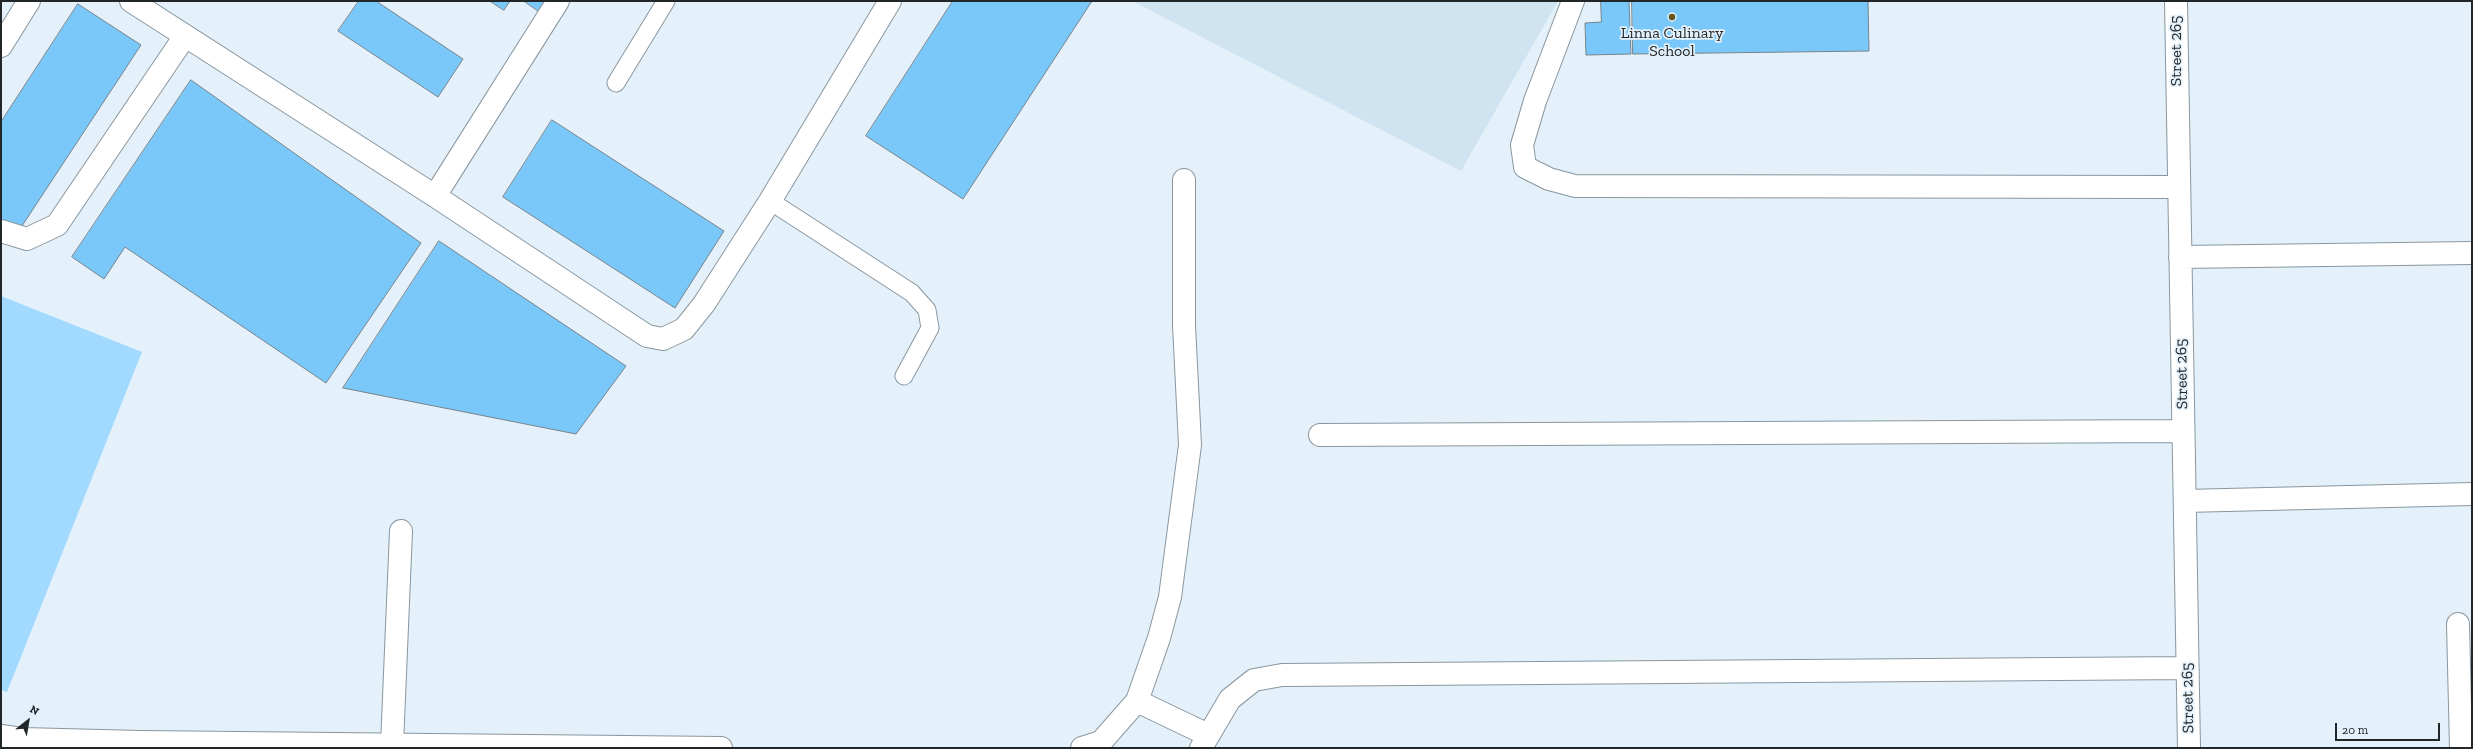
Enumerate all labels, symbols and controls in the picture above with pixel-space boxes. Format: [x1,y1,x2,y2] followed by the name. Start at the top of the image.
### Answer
[1667,12,1677,22] marker: Linna Culinary School
[2166,16,2186,86] street label: Street 265
[1621,23,1723,61] place label: Linna Culinary School
[2172,338,2192,410] street label: Street 265
[2178,662,2198,734] street label: Street 265
[8,701,48,741] north arrow
[28,703,41,718] text: N
[2337,715,2442,741] scale bar
[2342,723,2368,737] text: 20 m

